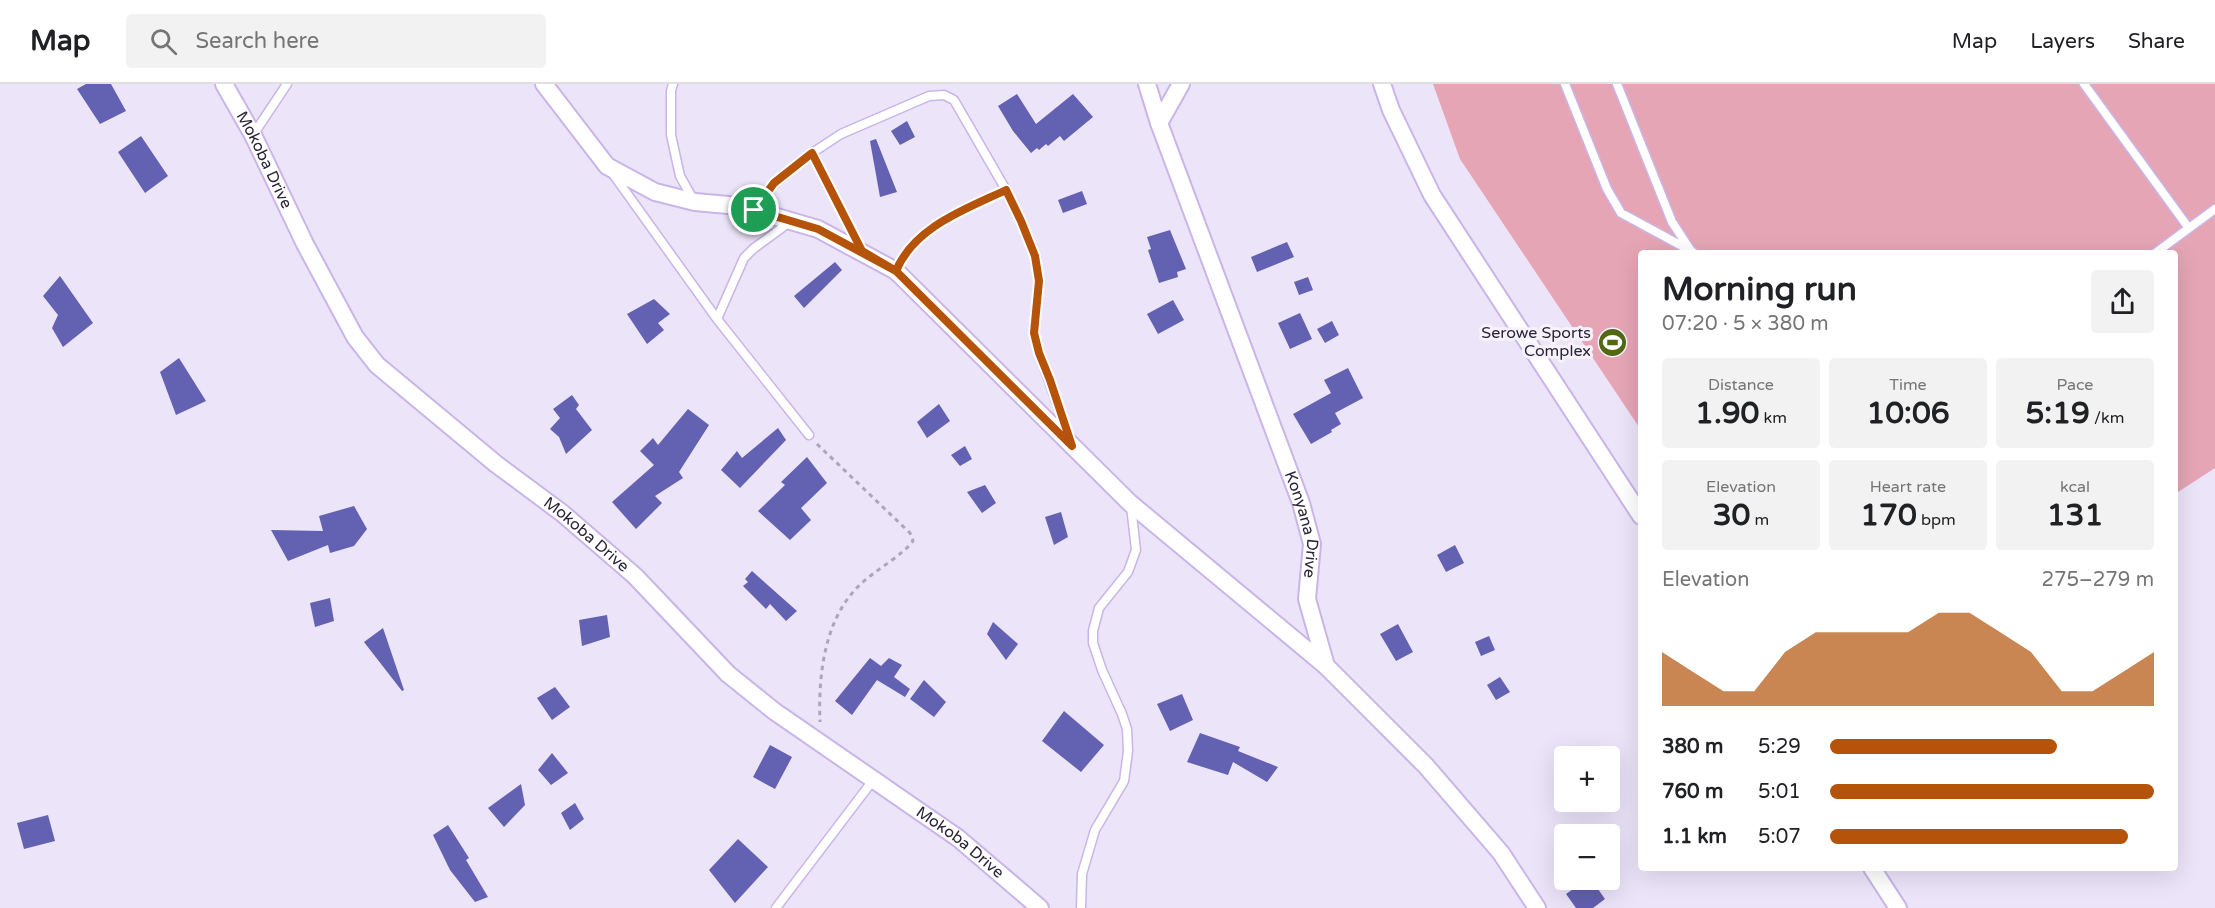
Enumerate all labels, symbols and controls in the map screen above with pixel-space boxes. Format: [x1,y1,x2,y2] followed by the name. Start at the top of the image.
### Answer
[126,14,546,68] search box
[30,24,90,58] text: Map
[147,25,180,58] icon: search
[195,28,319,54] text: Search here
[1952,29,1997,54] text: Map
[2030,29,2095,54] text: Layers
[2128,29,2185,54] text: Share
[232,108,297,212] street label: Mokoba Drive
[728,184,779,235] pin
[737,193,770,226] icon: arrive
[1662,270,1857,309] text: Morning run
[2091,270,2154,333] button: share
[1662,312,1829,336] text: 07:20 · 5 × 380 m
[1481,323,1591,361] place label: Serowe Sports Complex
[1596,326,1628,358] sports icon: Serowe Sports Complex
[1708,375,1774,395] text: Distance
[1889,375,1927,395] text: Time
[2057,375,2093,395] text: Pace
[1695,395,1759,432] text: 1.90
[1866,395,1950,432] text: 10:06
[2026,395,2090,432] text: 5:19
[1759,408,1787,428] text: km
[2090,408,2124,428] text: /km
[1280,468,1322,579] street label: Konyana Drive
[1706,477,1776,497] text: Elevation
[1870,477,1946,497] text: Heart rate
[2060,477,2090,497] text: kcal
[539,493,633,576] street label: Mokoba Drive
[1713,497,1750,534] text: 30
[1860,497,1917,534] text: 170
[2047,497,2103,534] text: 131
[1750,510,1769,530] text: m
[1917,510,1956,530] text: bpm
[1662,568,1749,592] text: Elevation
[2041,568,2154,592] text: 275–279 m
[1662,735,1723,759] text: 380 m
[1758,735,1801,759] text: 5:29
[1554,746,1620,890] map controls
[1554,746,1620,812] button: +
[1662,780,1723,804] text: 760 m
[1758,780,1801,804] text: 5:01
[912,802,1008,883] street label: Mokoba Drive
[1554,824,1620,890] button: −
[1662,825,1727,849] text: 1.1 km
[1758,825,1801,849] text: 5:07

